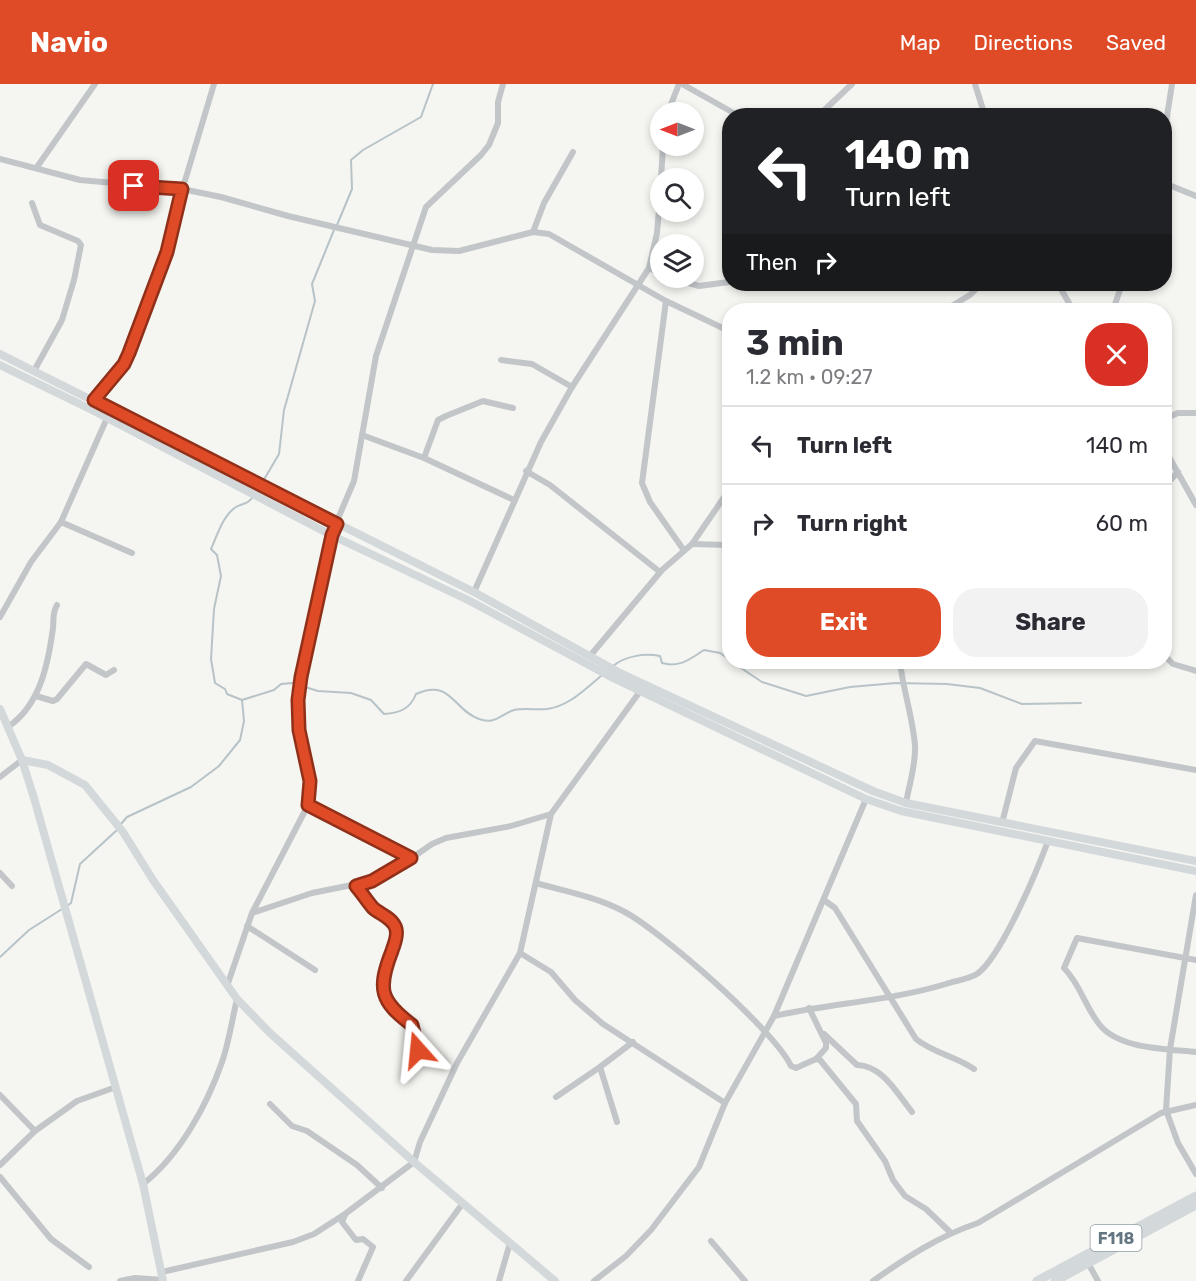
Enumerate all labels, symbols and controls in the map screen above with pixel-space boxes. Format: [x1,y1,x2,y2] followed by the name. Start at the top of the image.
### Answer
[30,26,108,59] text: Navio
[900,30,941,55] text: Map
[974,30,1073,55] text: Directions
[1106,30,1166,55] text: Saved
[650,102,704,156] north arrow
[650,102,704,288] map controls
[845,130,971,180] text: 140 m
[746,132,824,210] icon: left
[108,160,159,211] pin
[650,168,704,222] button: search
[117,169,150,202] icon: arrive
[845,181,950,213] text: Turn left
[650,234,704,288] button: layers
[809,246,842,279] icon: right
[746,249,797,276] text: Then
[746,321,844,364] text: 3 min
[1085,323,1148,386] button: close
[746,365,872,389] text: 1.2 km · 09:27
[746,429,779,462] icon: left
[797,432,892,459] text: Turn left
[1086,432,1148,459] text: 140 m
[746,507,779,540] icon: right
[797,510,907,537] text: Turn right
[1096,510,1148,537] text: 60 m
[746,588,941,657] button: Exit
[953,588,1148,657] button: Share
[386,1018,450,1082] position arrow
[1090,1225,1142,1251] road number: F118

